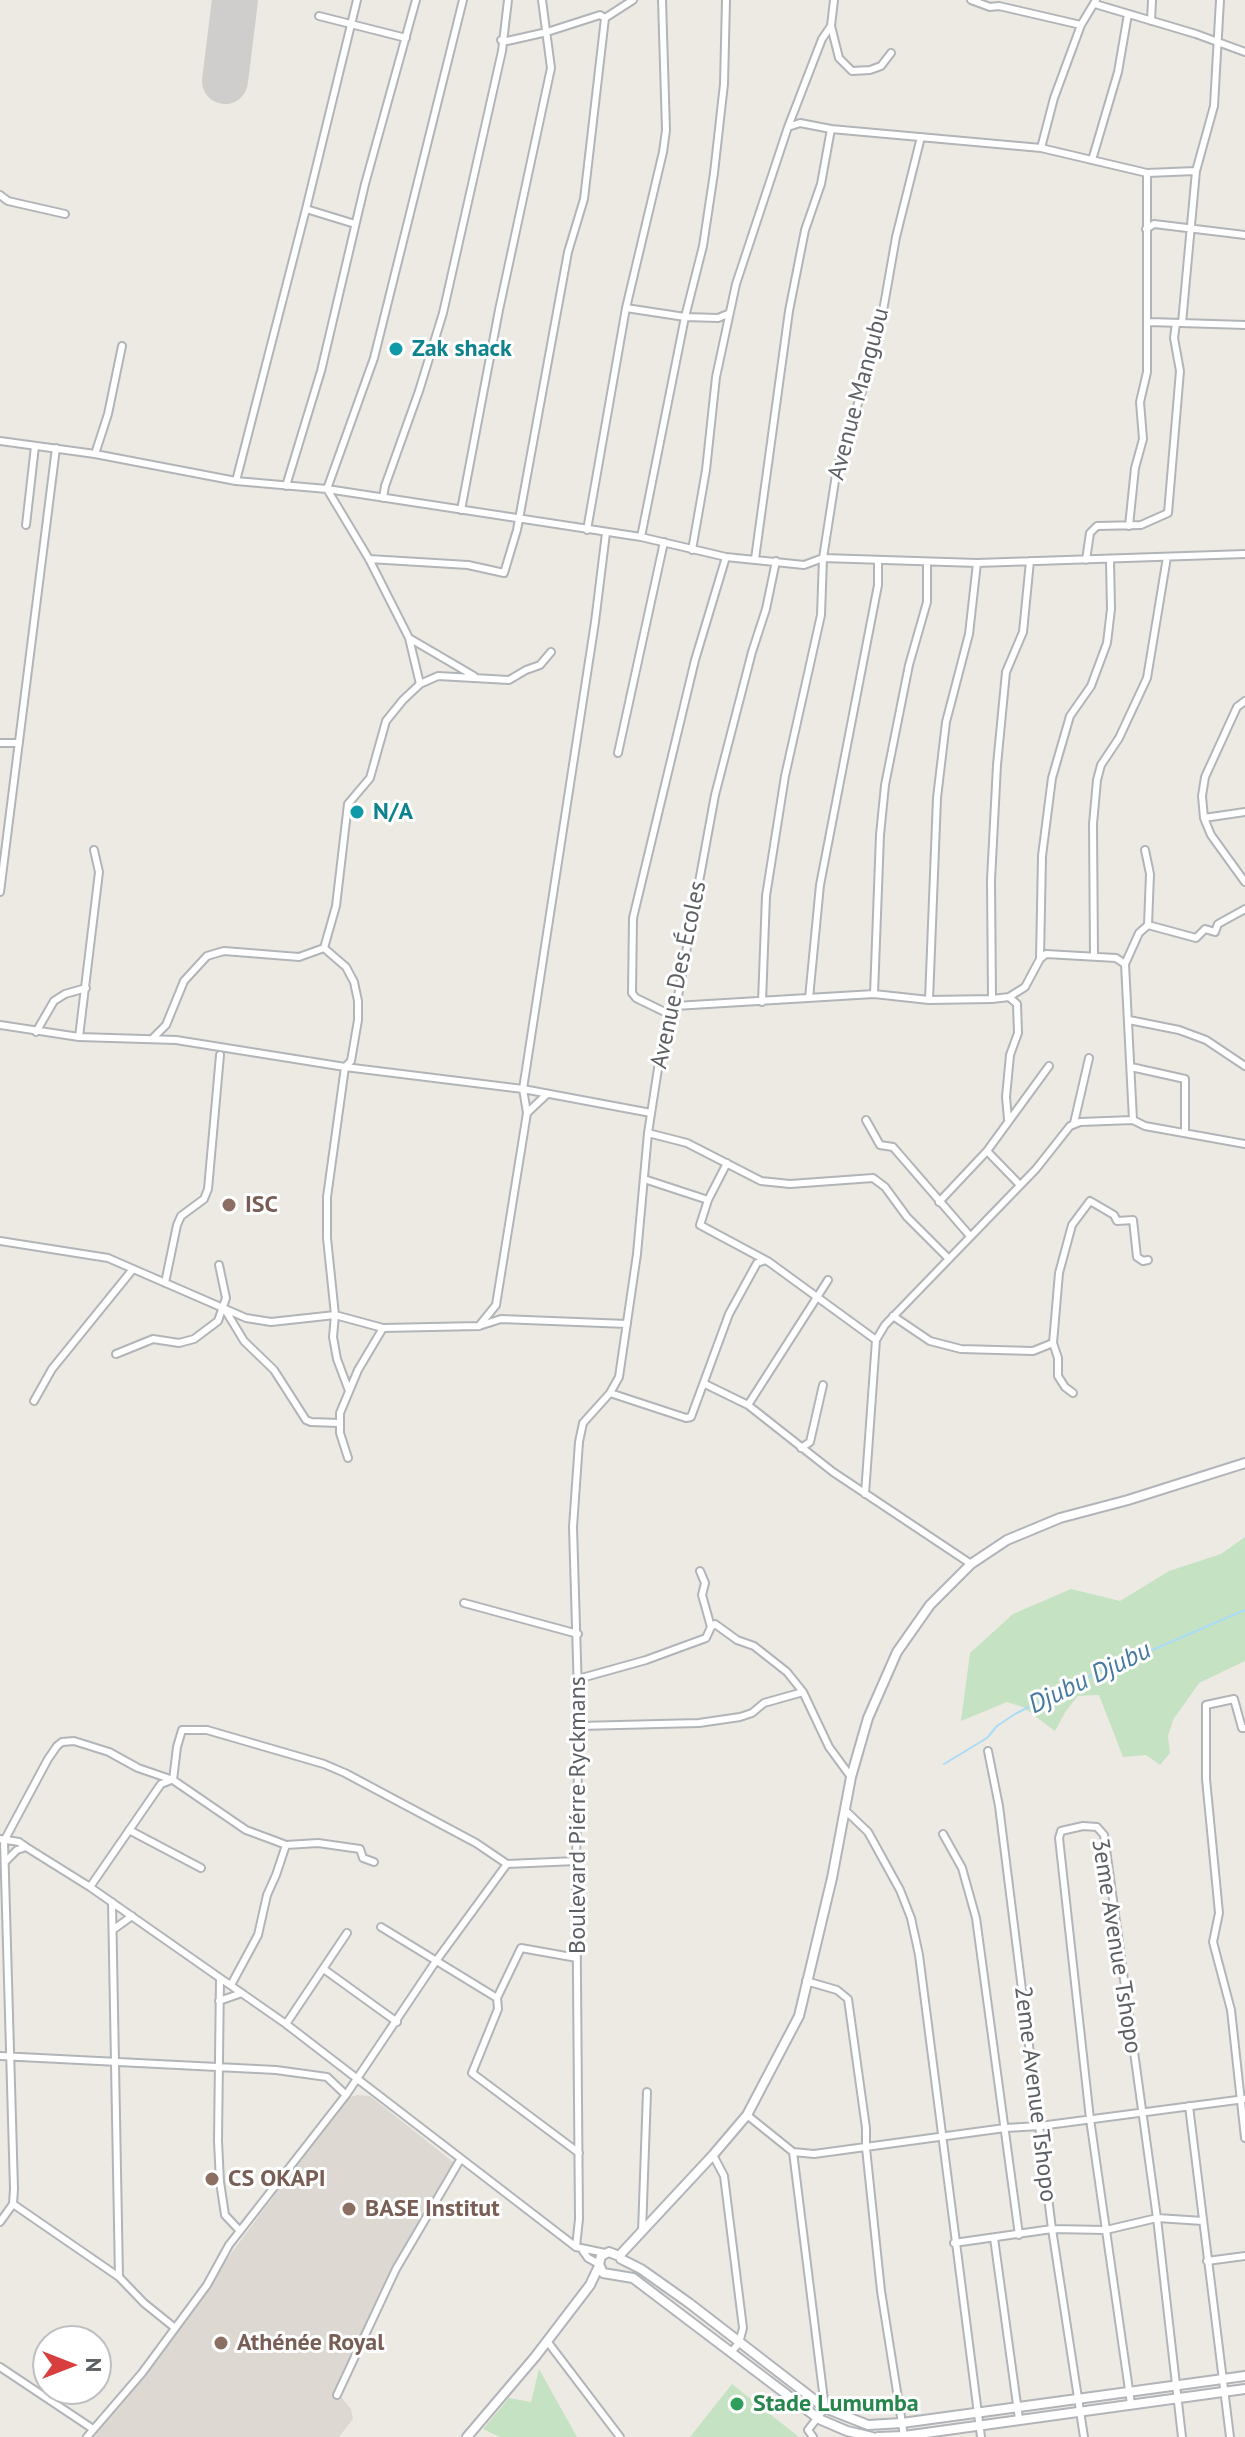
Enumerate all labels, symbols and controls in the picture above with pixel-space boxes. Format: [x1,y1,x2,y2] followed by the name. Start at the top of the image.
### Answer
[822,305,896,483] street label: Avenue Mangubu
[412,335,512,363] place label: Zak shack
[387,340,405,358] marker: Zak shack
[373,798,413,826] place label: N/A
[348,803,366,821] marker: N/A
[645,879,713,1071] street label: Avenue Des Écoles
[245,1191,278,1219] place label: ISC
[220,1196,238,1214] marker: ISC
[1024,1635,1156,1721] water label: Djubu Djubu
[564,1676,592,1954] street label: Boulevard Piérre Ryckmans
[1085,1836,1147,2056] street label: 3eme Avenue Tshopo
[1007,1984,1063,2204] street label: 2eme Avenue Tshopo
[228,2165,326,2193] place label: CS OKAPI
[203,2170,221,2188] marker: CS OKAPI
[365,2195,500,2223] place label: BASE Institut
[340,2200,358,2218] marker: BASE Institut
[32,2325,112,2405] north arrow
[237,2329,384,2357] place label: Athénée Royal
[212,2334,230,2352] marker: Athénée Royal
[80,2358,108,2372] text: N
[753,2390,919,2418] place label: Stade Lumumba
[728,2395,746,2413] marker: Stade Lumumba

